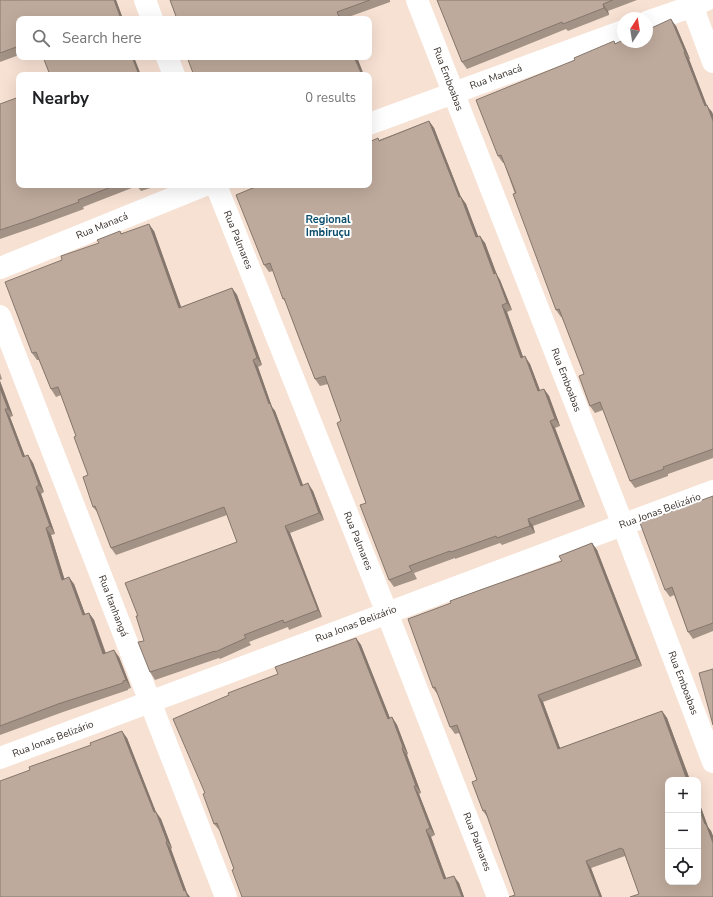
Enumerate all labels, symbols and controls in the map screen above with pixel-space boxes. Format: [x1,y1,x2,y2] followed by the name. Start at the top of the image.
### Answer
[617,12,653,48] north arrow
[16,16,372,60] search box
[30,27,52,49] icon: search
[62,28,142,48] text: Search here
[429,45,467,113] street label: Rua Emboabas
[468,61,524,93] street label: Rua Manacá
[32,87,89,110] text: Nearby
[305,89,356,107] text: 0 results
[74,209,130,243] street label: Rua Manacá
[220,209,256,272] street label: Rua Palmares
[305,212,351,240] district label: Regional Imbiruçu
[547,346,585,414] street label: Rua Emboabas
[617,490,703,532] street label: Rua Jonas Belizário
[340,510,376,573] street label: Rua Palmares
[95,573,131,639] street label: Rua Itanhangá
[313,602,399,646] street label: Rua Jonas Belizário
[664,649,702,717] street label: Rua Emboabas
[10,717,96,761] street label: Rua Jonas Belizário
[665,777,701,885] map controls
[665,777,701,813] button: +
[459,811,495,874] street label: Rua Palmares
[665,813,701,849] button: −
[665,849,701,885] button: locate

